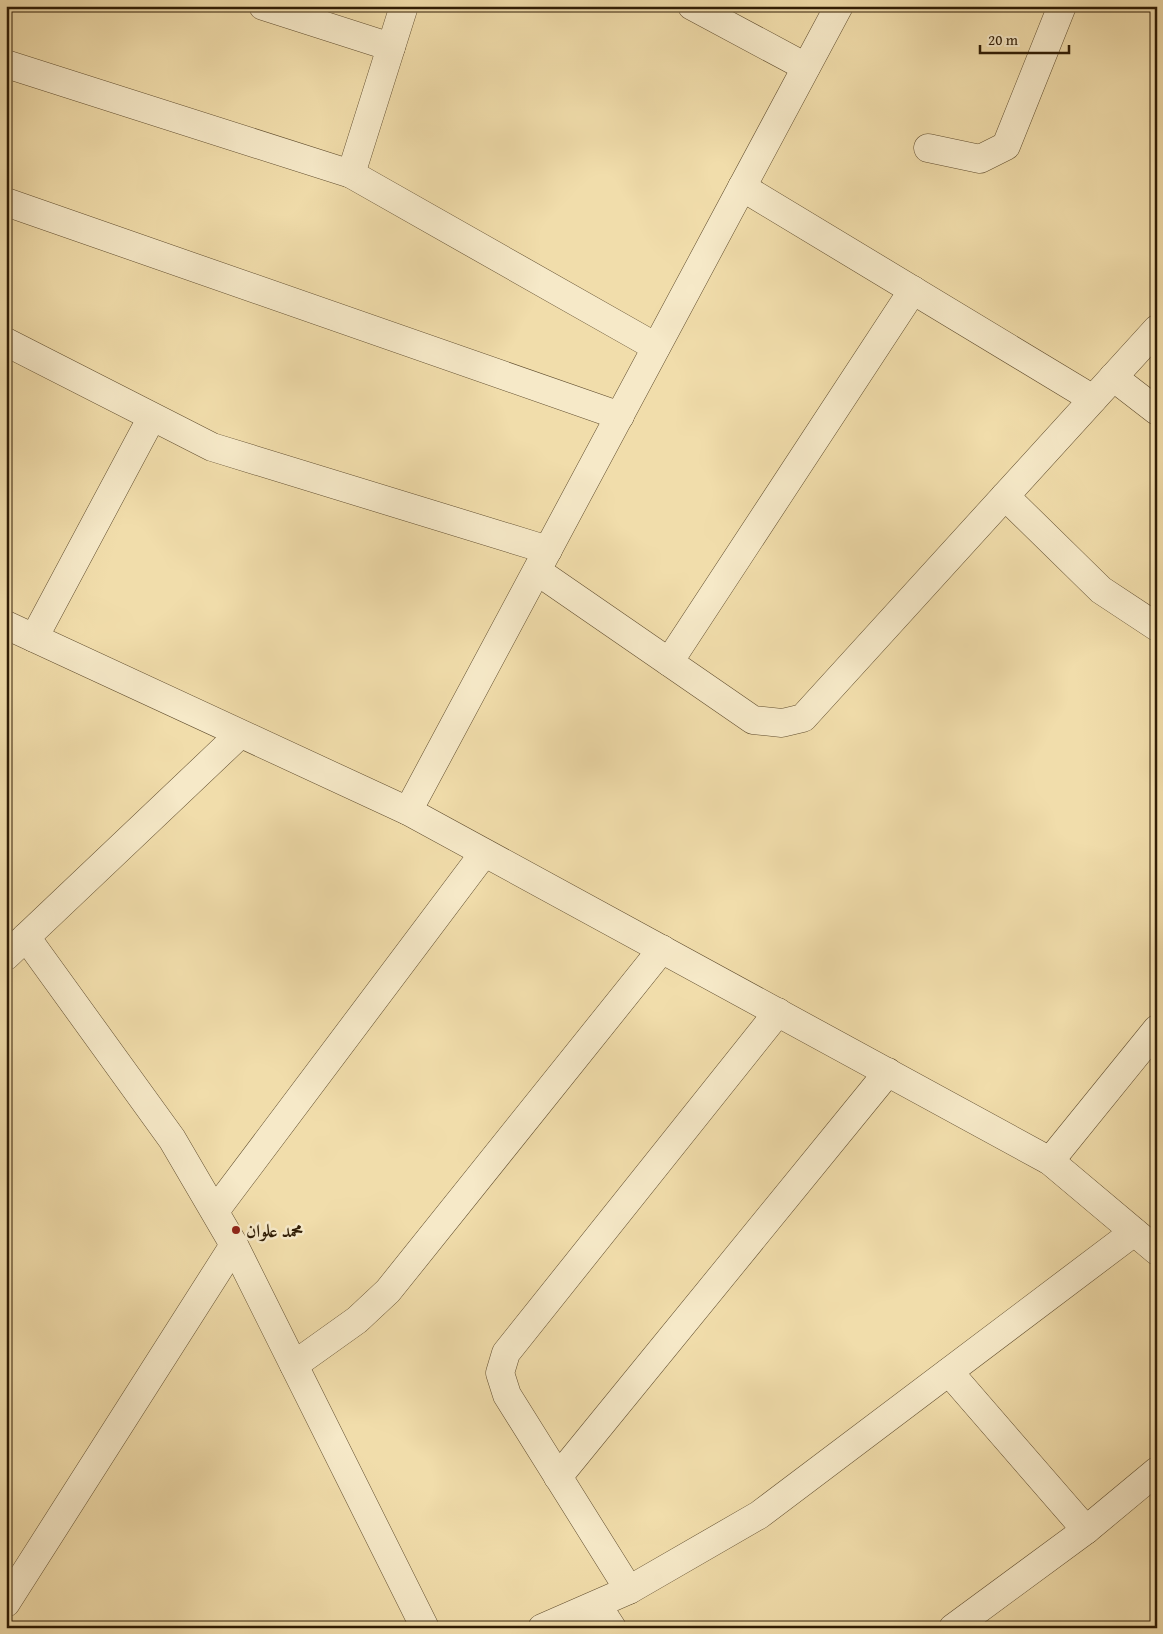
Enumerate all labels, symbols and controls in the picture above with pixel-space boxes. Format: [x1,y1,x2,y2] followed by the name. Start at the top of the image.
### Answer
[980,22,1069,54] scale bar
[988,29,1019,50] text: 20 m
[246,1217,303,1244] place label: محمد علوان
[230,1224,242,1236] marker: محمد علوان

